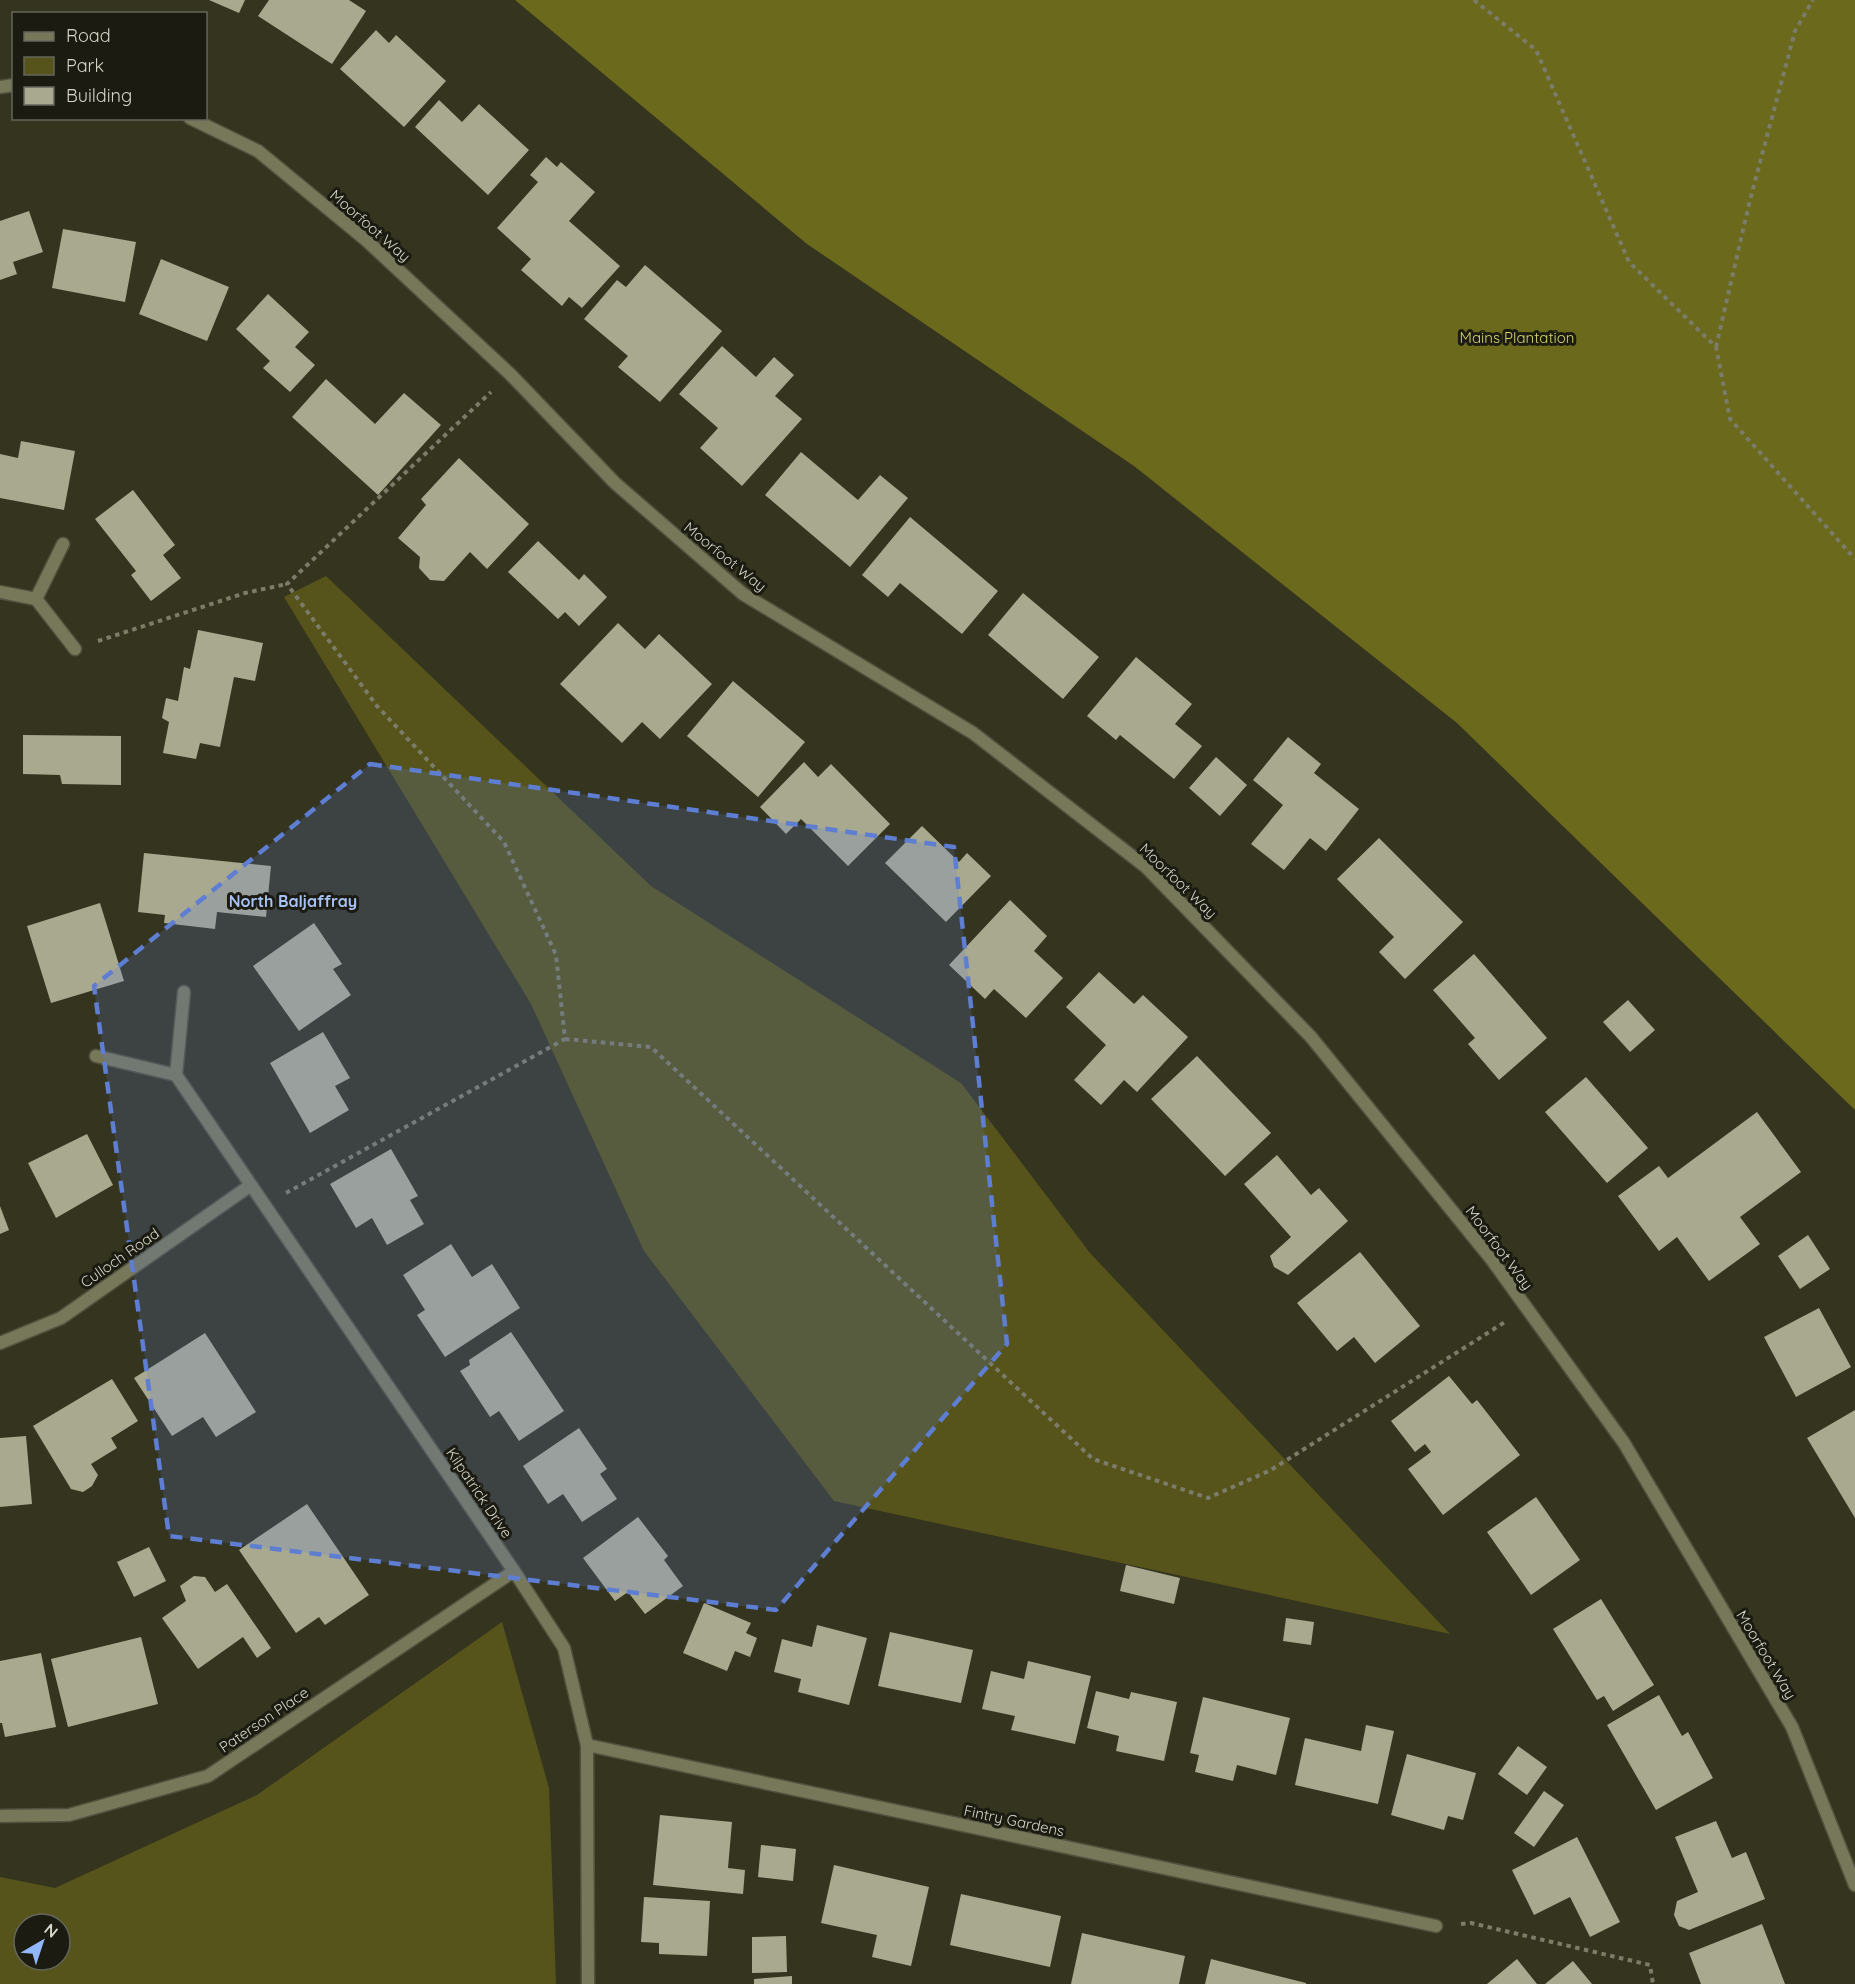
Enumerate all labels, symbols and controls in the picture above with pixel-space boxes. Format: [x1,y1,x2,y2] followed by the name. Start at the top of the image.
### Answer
[12,12,207,120] legend
[66,24,111,47] text: Road
[66,54,104,77] text: Park
[66,84,132,107] text: Building
[326,186,414,266] street label: Moorfoot Way
[1460,328,1574,347] park label: Mains Plantation
[680,518,770,596] street label: Moorfoot Way
[1136,839,1221,922] street label: Moorfoot Way
[229,891,357,911] district label: North Baljaffray
[1462,1202,1537,1294] street label: Moorfoot Way
[77,1223,163,1292] street label: Culloch Road
[442,1444,517,1542] street label: Kilpatrick Drive
[1732,1607,1800,1703] street label: Moorfoot Way
[215,1683,312,1756] street label: Paterson Place
[962,1801,1066,1840] street label: Fintry Gardens
[12,1912,72,1972] north arrow
[41,1919,62,1942] text: N

